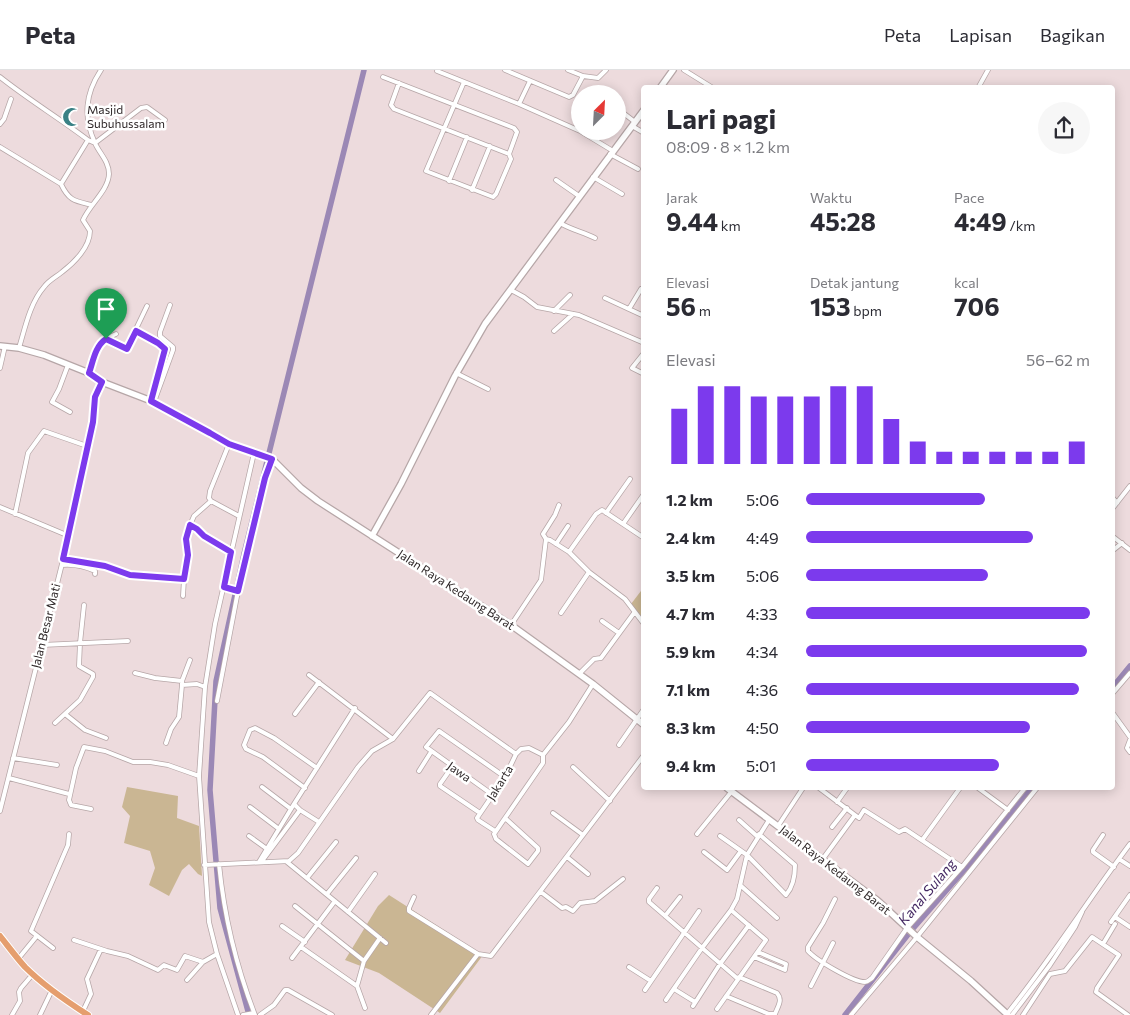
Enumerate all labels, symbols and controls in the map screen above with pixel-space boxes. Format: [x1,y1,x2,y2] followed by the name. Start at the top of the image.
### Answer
[25,20,76,49] text: Peta
[884,24,921,46] text: Peta
[949,24,1012,46] text: Lapisan
[1040,24,1105,46] text: Bagikan
[571,85,626,140] north arrow
[571,85,626,140] map controls
[666,101,776,135] text: Lari pagi
[87,102,165,130] place label: Masjid Subuhussalam
[1038,102,1090,154] button: share
[61,106,83,128] mosque icon: Masjid Subuhussalam
[666,137,790,156] text: 08:09 · 8 × 1.2 km
[666,189,698,206] text: Jarak
[810,189,852,206] text: Waktu
[954,189,984,206] text: Pace
[666,206,718,236] text: 9.44
[810,206,876,236] text: 45:28
[954,206,1007,236] text: 4:49
[718,217,741,234] text: km
[1007,217,1035,234] text: /km
[666,274,709,291] text: Elevasi
[810,274,899,291] text: Detak jantung
[954,274,979,291] text: kcal
[85,288,127,339] pin
[666,291,696,321] text: 56
[810,291,850,321] text: 153
[954,291,1000,321] text: 706
[92,295,120,323] icon: arrive
[696,302,711,319] text: m
[850,302,882,319] text: bpm
[666,350,716,369] text: Elevasi
[1026,350,1090,369] text: 56–62 m
[666,490,713,509] text: 1.2 km
[746,490,779,509] text: 5:06
[666,528,715,547] text: 2.4 km
[746,528,779,547] text: 4:49
[395,546,518,633] street label: Jalan Raya Kedaung Barat
[666,566,715,585] text: 3.5 km
[746,566,779,585] text: 5:06
[28,582,63,670] street label: Jalan Besar Mati
[666,604,715,623] text: 4.7 km
[746,604,778,623] text: 4:33
[666,642,715,661] text: 5.9 km
[746,642,778,661] text: 4:34
[666,680,710,699] text: 7.1 km
[746,680,778,699] text: 4:36
[666,718,715,737] text: 8.3 km
[746,718,779,737] text: 4:50
[666,756,716,775] text: 9.4 km
[746,756,776,775] text: 5:01
[445,758,474,785] street label: Jawa
[483,762,516,803] street label: Jakarta
[777,822,894,918] street label: Jalan Raya Kedaung Barat
[894,854,960,928] water label: Kanal Sulang

